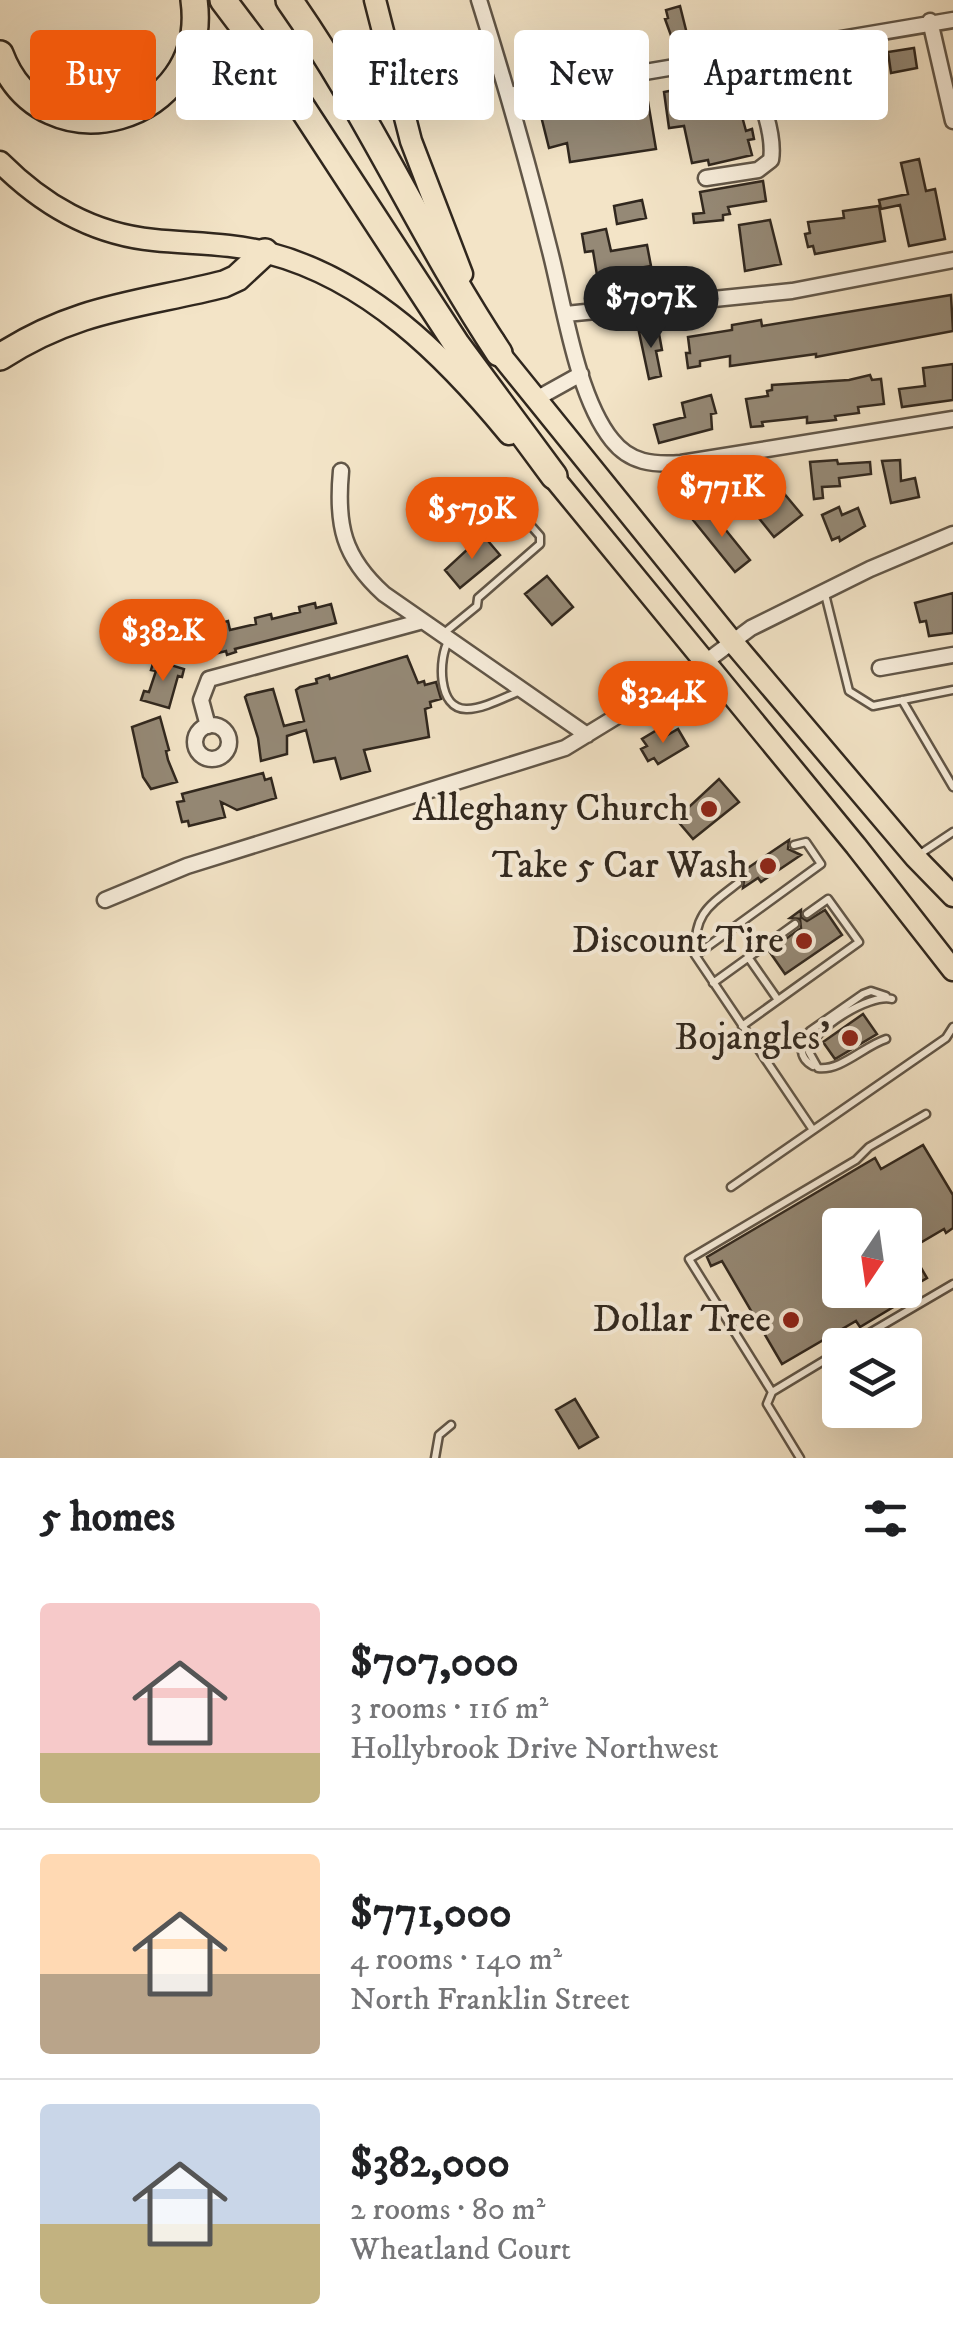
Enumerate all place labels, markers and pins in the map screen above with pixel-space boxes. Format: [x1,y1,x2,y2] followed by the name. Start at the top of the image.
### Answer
[581,266,721,351] pin: $707K
[652,455,792,540] pin: $771K
[402,477,542,562] pin: $579K
[93,599,233,684] pin: $382K
[593,661,733,746] pin: $324K
[412,785,689,833] place label: Alleghany Church
[698,798,720,820] marker: Alleghany Church
[492,842,748,890] place label: Take 5 Car Wash
[757,855,779,877] marker: Take 5 Car Wash
[572,917,784,965] place label: Discount Tire
[793,930,815,952] marker: Discount Tire
[674,1014,830,1062] place label: Bojangles'
[839,1027,861,1049] marker: Bojangles'
[593,1296,771,1344] place label: Dollar Tree
[780,1309,802,1331] marker: Dollar Tree

